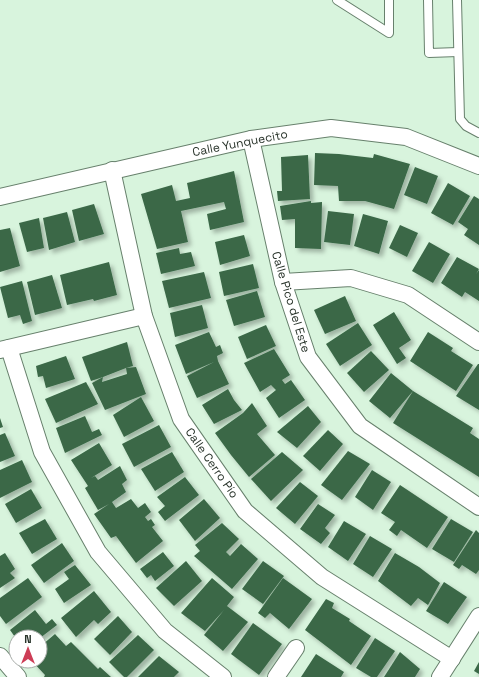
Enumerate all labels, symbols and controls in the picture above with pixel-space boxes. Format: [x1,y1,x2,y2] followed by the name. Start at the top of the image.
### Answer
[191,126,289,160] street label: Calle Yunquecito
[268,250,314,354] street label: Calle Pico del Este
[182,425,242,501] street label: Calle Cerro Pío
[8,629,48,669] north arrow
[24,632,32,646] text: N

